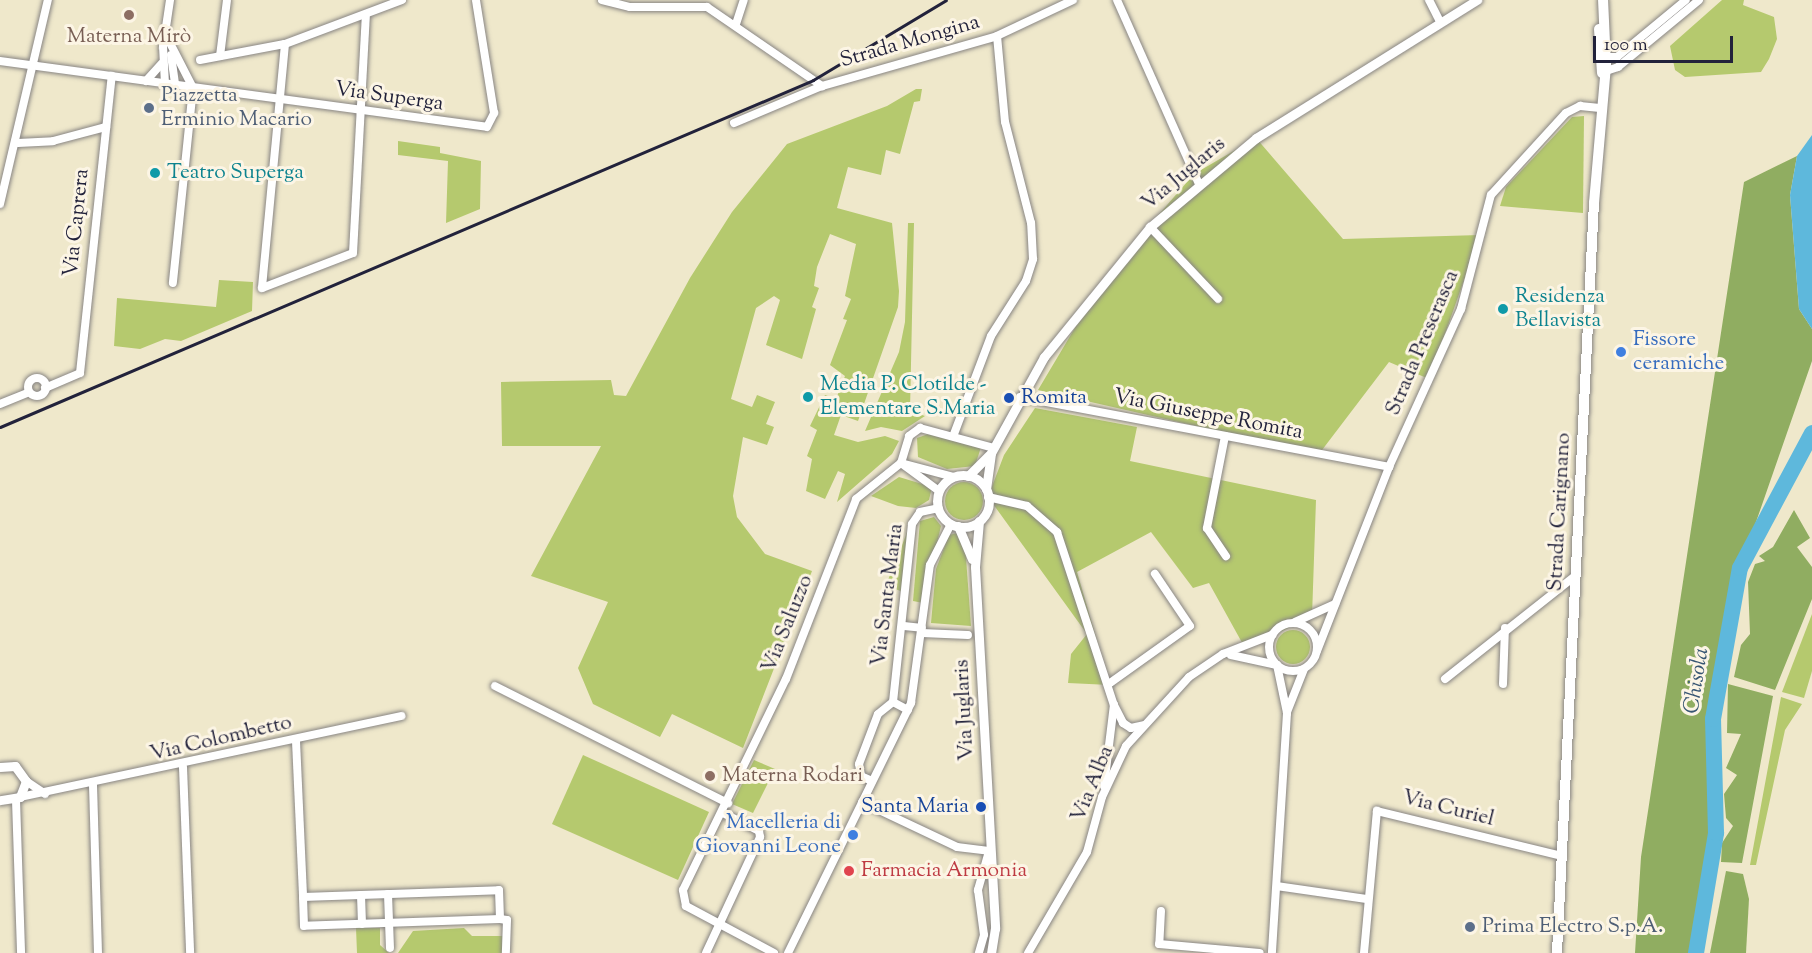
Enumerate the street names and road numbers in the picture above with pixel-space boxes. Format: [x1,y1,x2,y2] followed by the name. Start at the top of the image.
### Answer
[837,10,983,74] street label: Strada Mongina
[333,77,445,117] street label: Via Superga
[1137,132,1231,216] street label: Via Juglaris
[59,168,95,278] street label: Via Caprera
[1381,267,1465,419] street label: Strada Preserasca
[1111,384,1305,446] street label: Via Giuseppe Romita
[1543,432,1577,592] street label: Strada Carignano
[867,522,909,668] street label: Via Santa Maria
[757,571,819,677] street label: Via Saluzzo
[950,659,980,761] street label: Via Juglaris
[148,710,294,768] street label: Via Colombetto
[1066,742,1120,826] street label: Via Alba
[1399,785,1497,833] street label: Via Curiel

